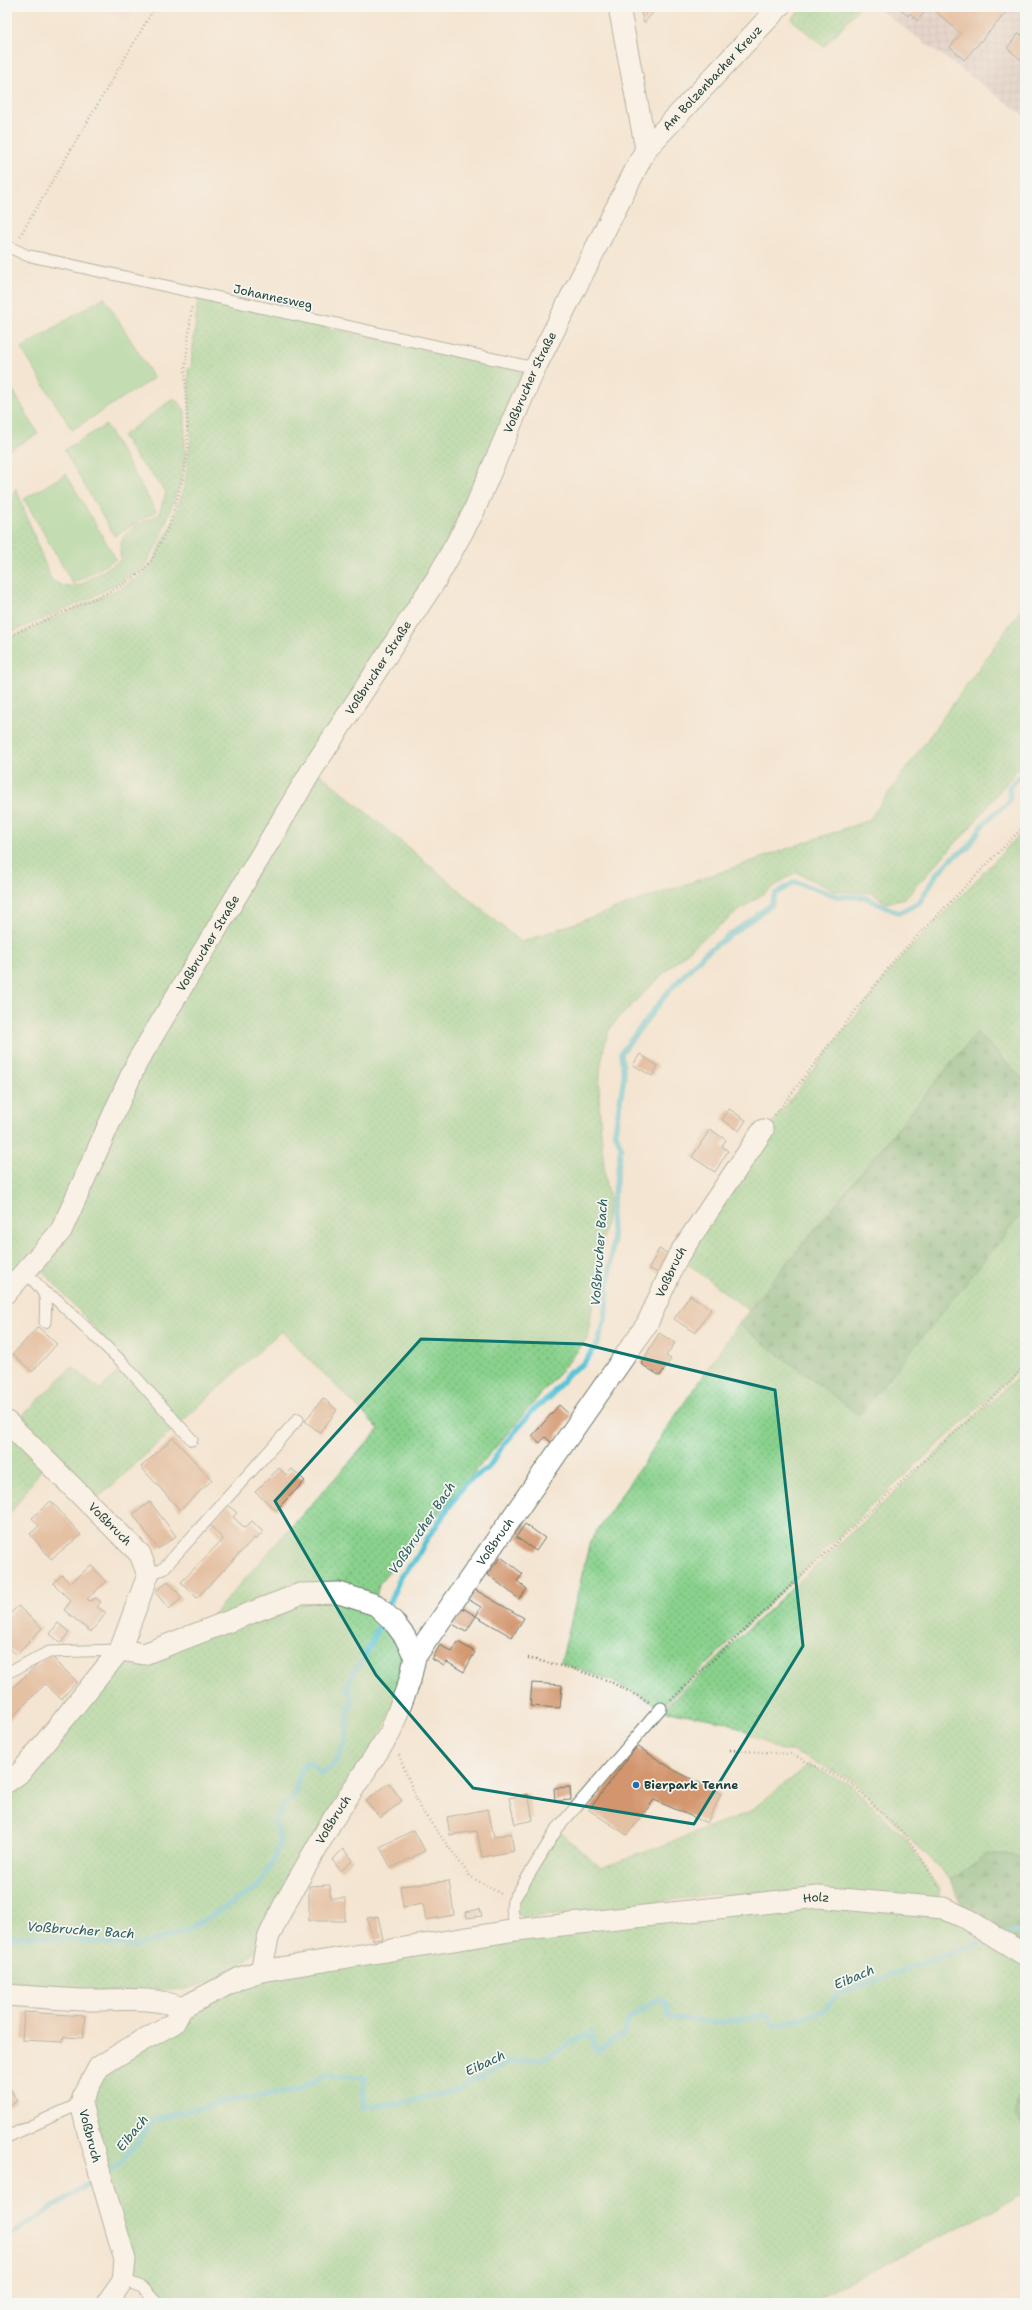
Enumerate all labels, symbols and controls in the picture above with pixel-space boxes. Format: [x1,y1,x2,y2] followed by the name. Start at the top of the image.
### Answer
[659,22,766,134] street label: Am Bolzenbacher Kreuz
[232,281,314,313] street label: Johannesweg
[500,329,560,436] street label: Voßbrucher Straße
[342,617,415,718] street label: Voßbrucher Straße
[173,892,243,995] street label: Voßbrucher Straße
[587,1198,611,1306] water label: Voßbrucher Bach
[652,1243,690,1300] street label: Voßbruch
[385,1478,459,1578] water label: Voßbrucher Bach
[85,1499,135,1549] street label: Voßbruch
[473,1515,517,1569] street label: Voßbruch
[644,1777,738,1793] place label: Bierpark Tenne
[631,1780,641,1790] marker: Bierpark Tenne
[312,1792,355,1847] street label: Voßbruch
[802,1889,830,1907] street label: Holz
[27,1918,135,1942] water label: Voßbrucher Bach
[831,1961,877,1993] water label: Eibach
[462,2046,508,2080] water label: Eibach
[75,2107,105,2165] street label: Voßbruch
[112,2111,152,2155] water label: Eibach

